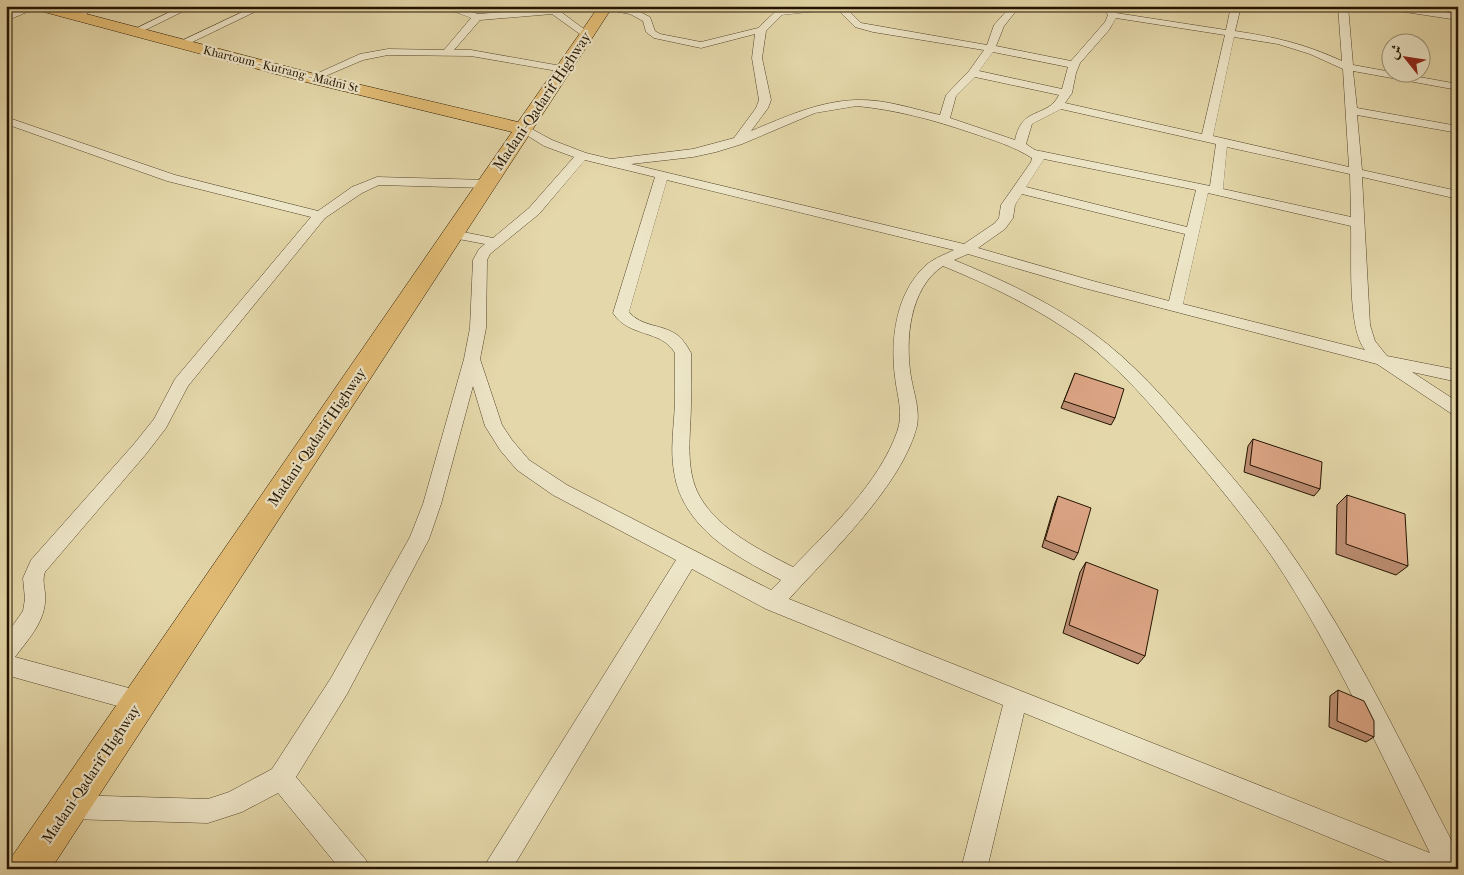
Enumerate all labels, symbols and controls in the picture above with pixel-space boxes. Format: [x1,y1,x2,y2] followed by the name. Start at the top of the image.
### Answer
[489,27,596,174] street label: Madani-Qadarif Highway
[1382,32,1432,82] north arrow
[1384,41,1406,62] text: ش
[202,43,361,95] street label: Khartoum - Kutrang - Madni St
[264,363,371,510] street label: Madani-Qadarif Highway
[38,700,145,847] street label: Madani-Qadarif Highway

